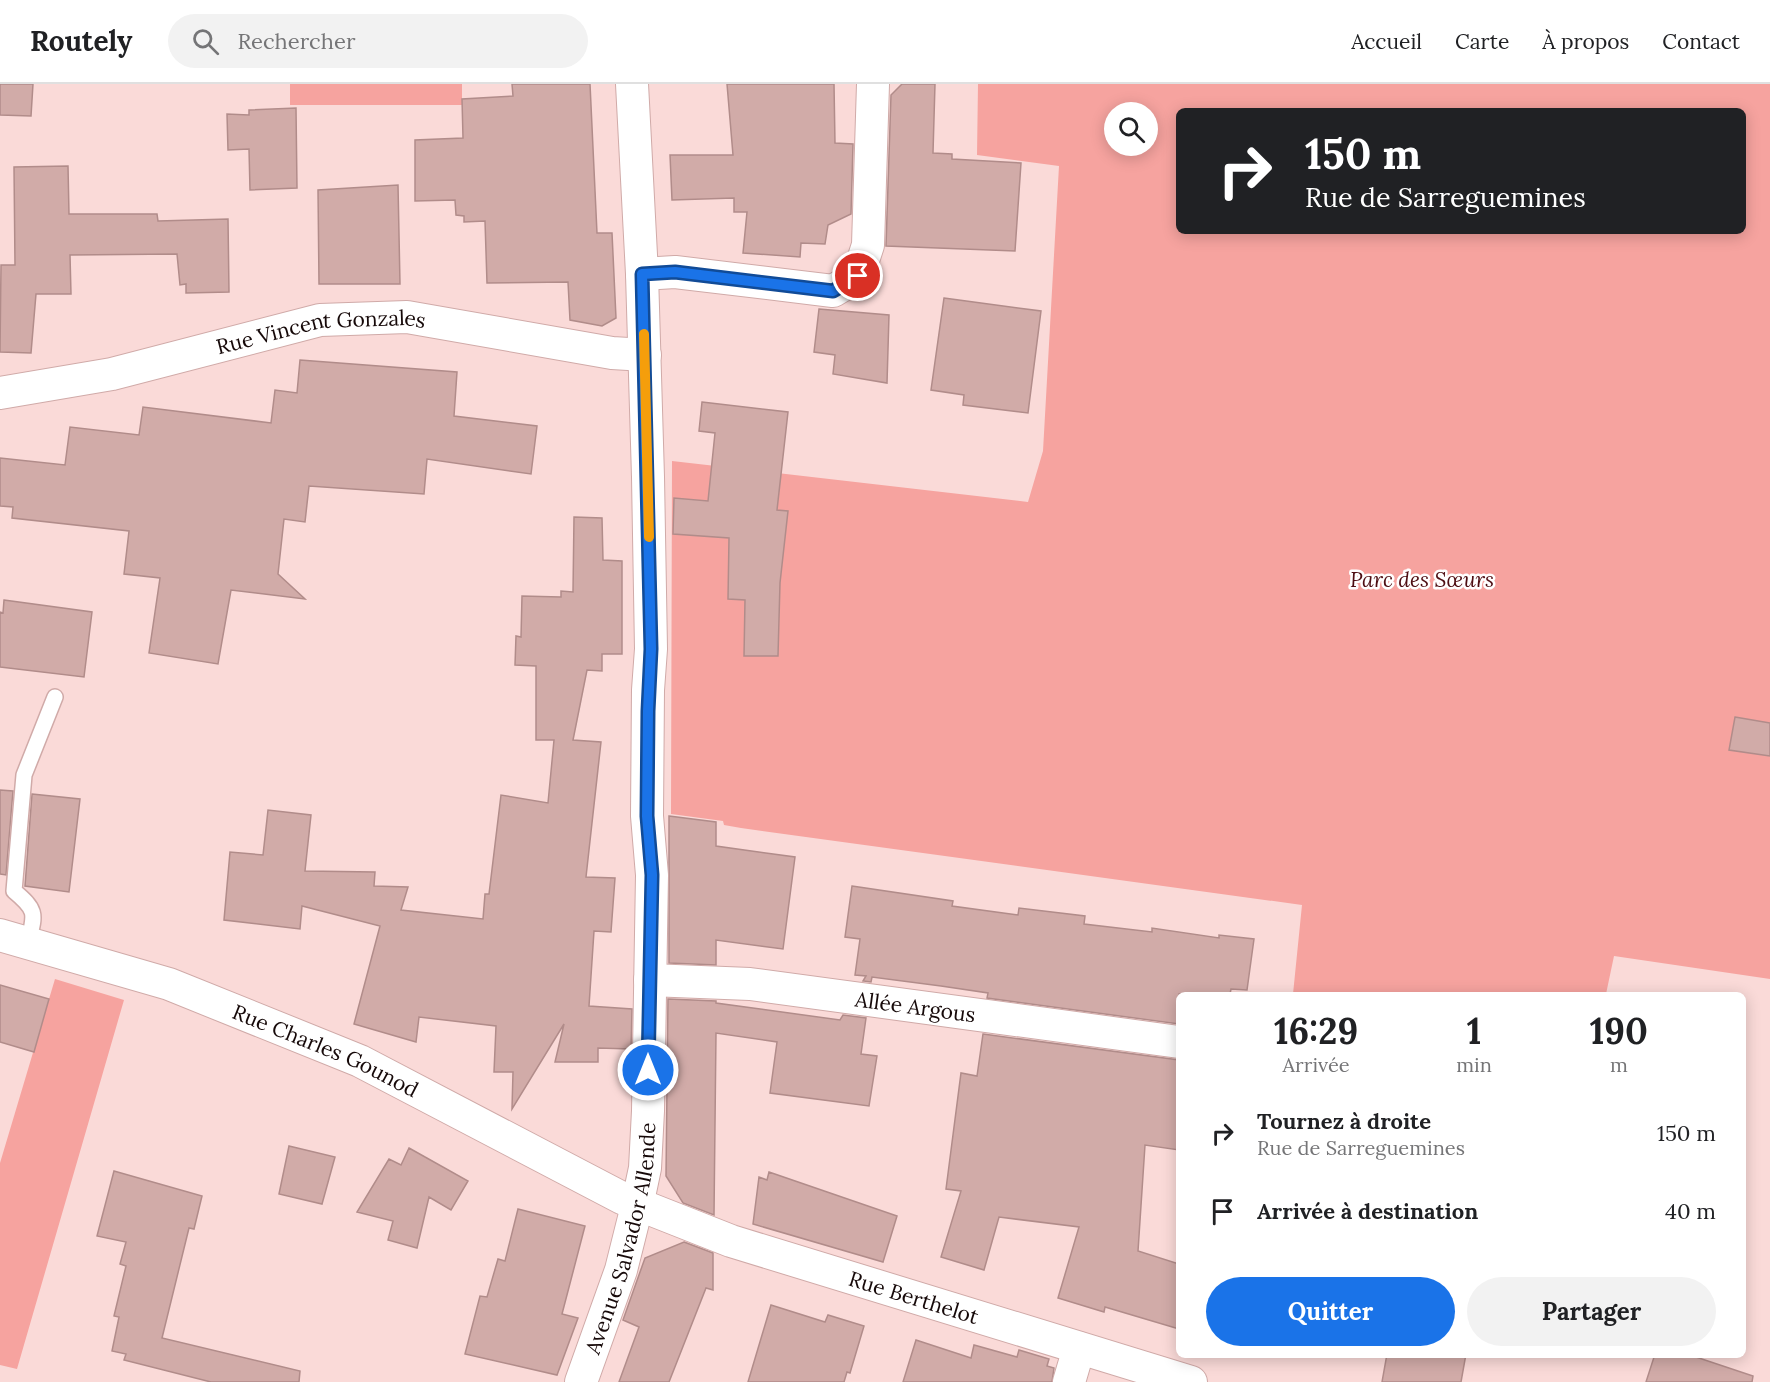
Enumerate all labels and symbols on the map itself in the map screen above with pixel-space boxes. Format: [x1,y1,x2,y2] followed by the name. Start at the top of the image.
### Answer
[832,250,883,301] pin
[213,303,428,360] street label: Rue Vincent Gonzales
[1350,566,1494,593] park label: Parc des Sœurs
[853,985,977,1028] street label: Allée Argous
[229,998,423,1103] street label: Rue Charles Gounod
[616,1038,680,1102] position arrow
[578,1122,661,1359] street label: Avenue Salvador Allende
[846,1264,983,1330] street label: Rue Berthelot

